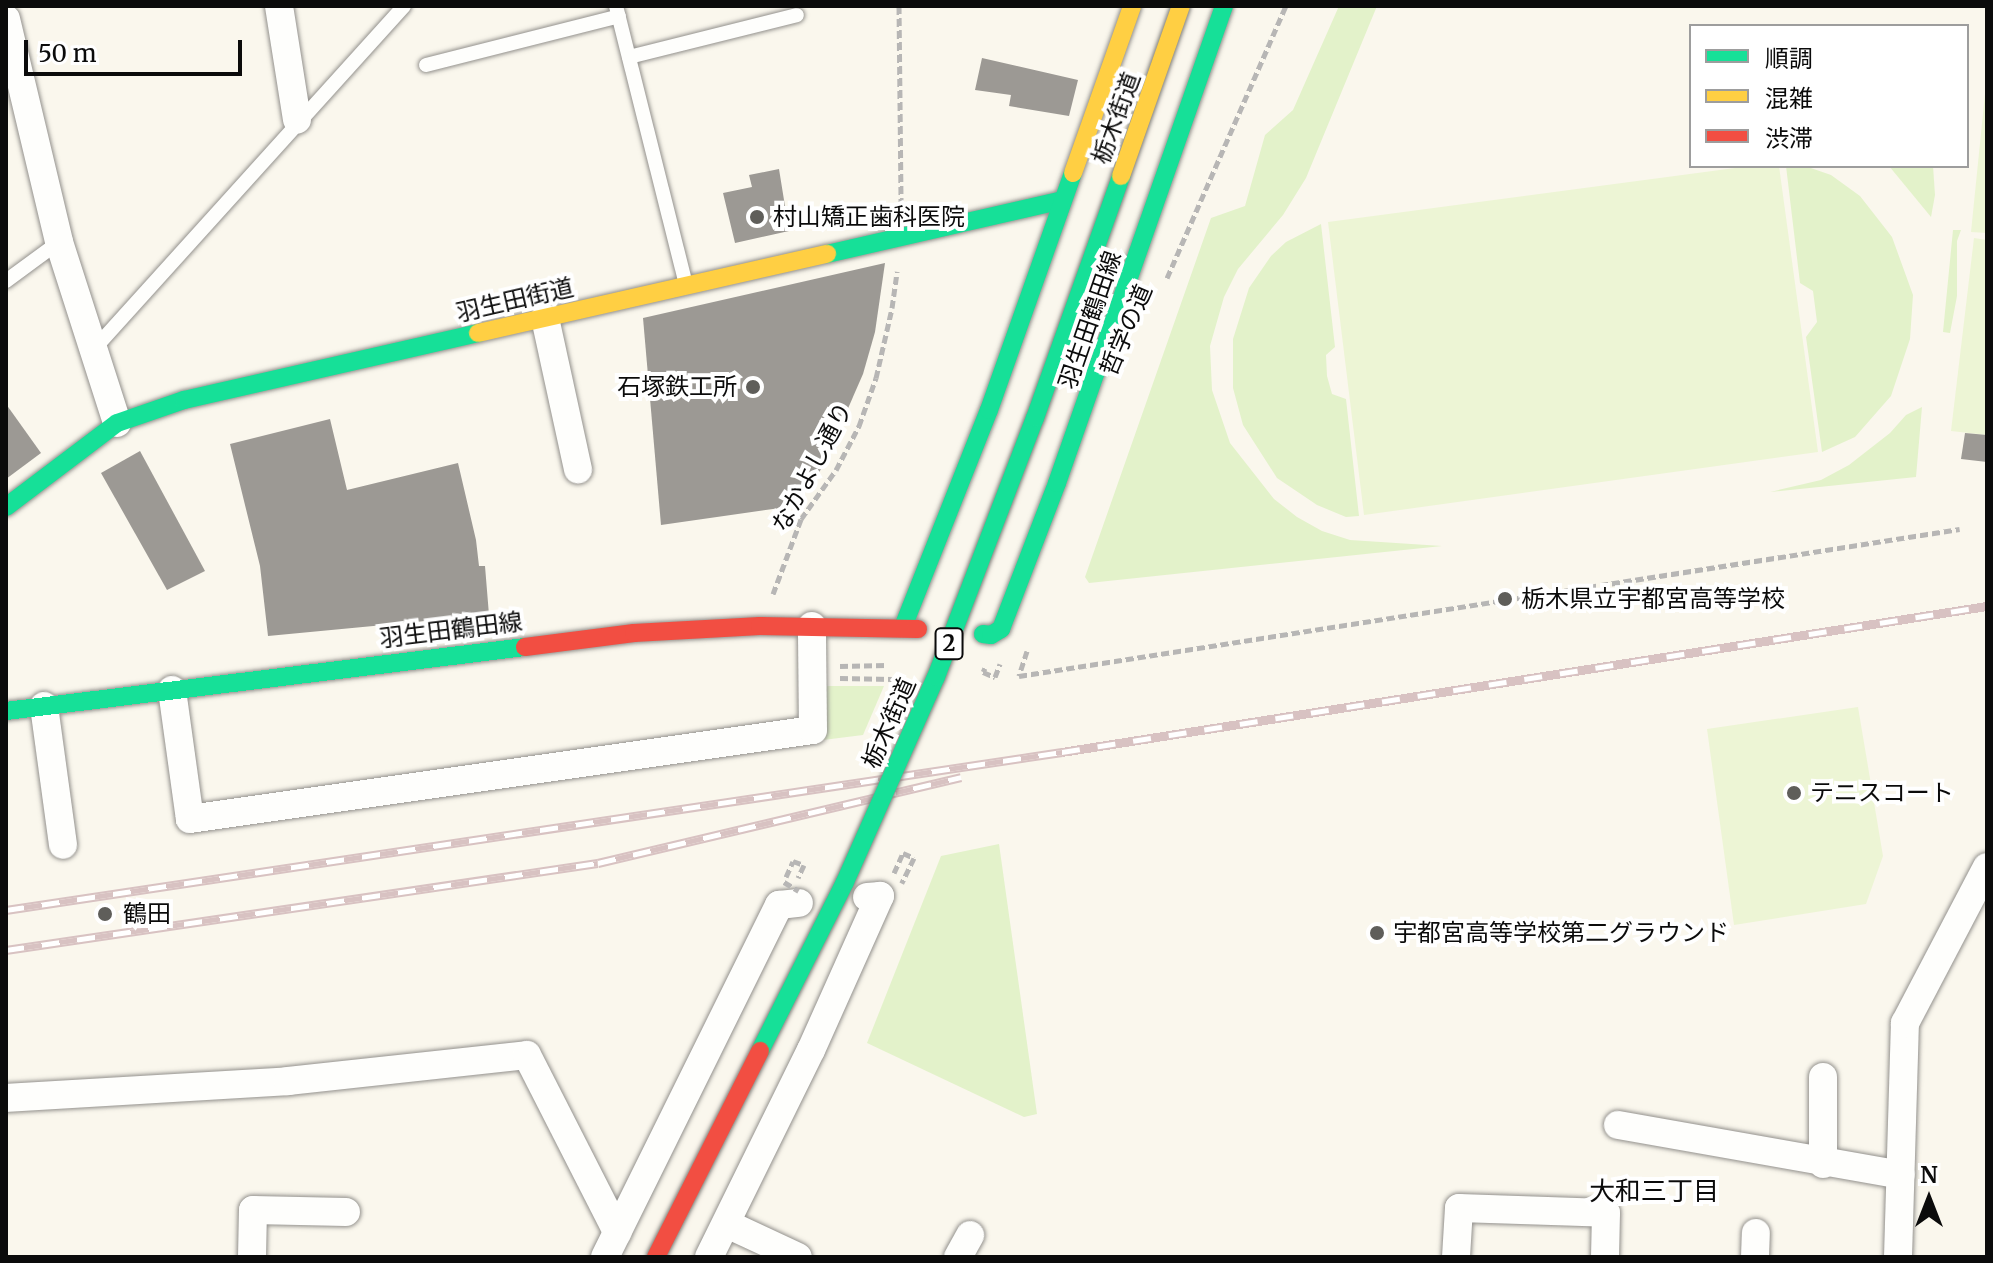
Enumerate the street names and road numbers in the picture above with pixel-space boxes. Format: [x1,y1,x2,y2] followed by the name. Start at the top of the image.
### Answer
[1086,68,1146,168] street label: 栃木街道
[1053,247,1127,393] street label: 羽生田鶴田線
[453,272,577,328] street label: 羽生田街道
[1094,280,1158,380] street label: 哲学の道
[765,397,859,537] street label: なかよし通り
[378,607,524,653] street label: 羽生田鶴田線
[933,626,965,662] road number: 2
[856,673,922,773] street label: 栃木街道

